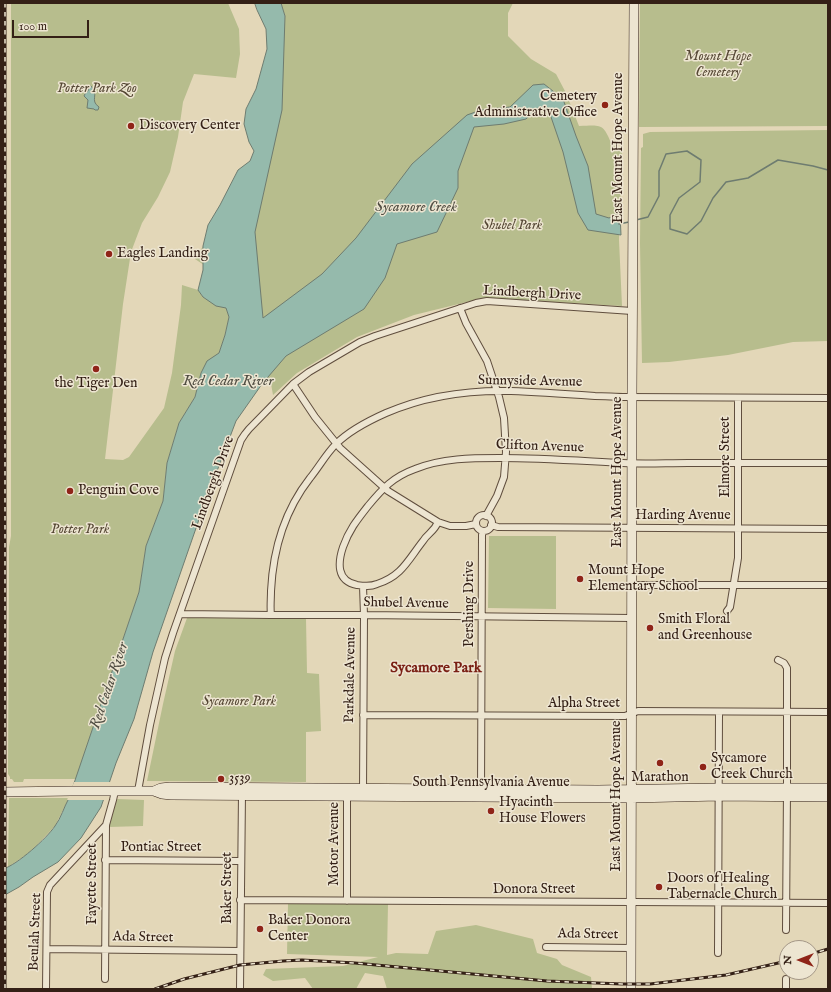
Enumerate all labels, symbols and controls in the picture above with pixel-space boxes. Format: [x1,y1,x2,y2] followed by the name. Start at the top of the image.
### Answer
[14,12,91,38] scale bar
[19,19,47,34] text: 100 m
[685,49,751,82] park label: Mount Hope Cemetery
[611,73,627,223] street label: East Mount Hope Avenue
[57,81,137,97] park label: Potter Park Zoo
[474,89,597,122] place label: Cemetery Administrative Office
[600,100,610,110] marker: Cemetery Administrative Office
[139,118,240,134] place label: Discovery Center
[126,121,136,131] marker: Discovery Center
[375,199,457,217] water label: Sycamore Creek
[482,218,542,234] park label: Shubel Park
[117,246,208,262] place label: Eagles Landing
[104,249,114,259] marker: Eagles Landing
[482,283,582,305] street label: Lindbergh Drive
[91,364,101,374] marker: the Tiger Den
[183,373,273,391] water label: Red Cedar River
[478,373,582,391] street label: Sunnyside Avenue
[55,376,137,392] place label: the Tiger Den
[610,397,626,547] street label: East Mount Hope Avenue
[718,416,734,498] street label: Elmore Street
[189,434,239,532] street label: Lindbergh Drive
[496,437,584,457] street label: Clifton Avenue
[78,483,159,499] place label: Penguin Cove
[65,486,75,496] marker: Penguin Cove
[635,508,731,524] street label: Harding Avenue
[51,522,109,538] park label: Potter Park
[462,561,478,647] street label: Pershing Drive
[588,563,698,596] place label: Mount Hope Elementary School
[575,574,585,584] marker: Mount Hope Elementary School
[363,595,449,613] street label: Shubel Avenue
[658,612,752,644] place label: Smith Floral and Greenhouse
[645,623,655,633] marker: Smith Floral and Greenhouse
[342,627,360,723] street label: Parkdale Avenue
[87,640,133,732] water label: Red Cedar River
[390,660,482,678] district label: Sycamore Park
[202,694,276,710] park label: Sycamore Park
[548,696,620,712] street label: Alpha Street
[609,721,625,871] street label: East Mount Hope Avenue
[711,751,793,784] place label: Sycamore Creek Church
[655,758,665,768] marker: Marathon
[698,762,708,772] marker: Sycamore Creek Church
[631,770,689,786] place label: Marathon
[229,771,251,787] place label: 3539
[216,774,226,784] marker: 3539
[412,775,570,791] street label: South Pennsylvania Avenue
[499,795,586,828] place label: Hyacinth House Flowers
[327,802,343,886] street label: Motor Avenue
[486,806,496,816] marker: Hyacinth House Flowers
[120,840,202,856] street label: Pontiac Street
[85,843,101,925] street label: Fayette Street
[220,852,236,924] street label: Baker Street
[667,871,777,904] place label: Doors of Healing Tabernacle Church
[493,882,575,898] street label: Donora Street
[654,882,664,892] marker: Doors of Healing Tabernacle Church
[26,893,46,971] street label: Beulah Street
[268,913,350,946] place label: Baker Donora Center
[255,924,265,934] marker: Baker Donora Center
[557,926,619,944] street label: Ada Street
[112,929,174,947] street label: Ada Street
[779,940,819,980] north arrow
[781,955,795,965] text: N

